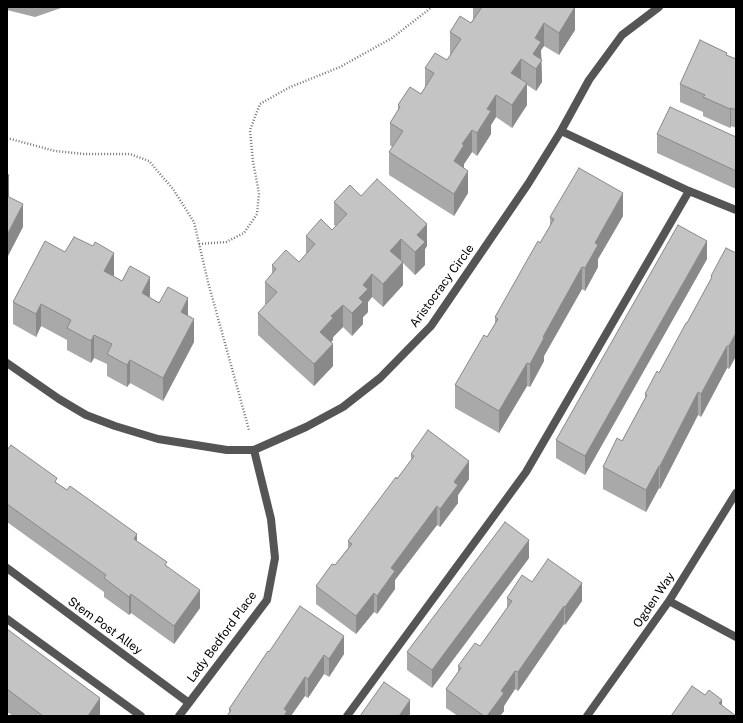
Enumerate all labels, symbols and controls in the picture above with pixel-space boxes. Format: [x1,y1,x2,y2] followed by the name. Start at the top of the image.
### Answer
[407,242,477,330] street label: Aristocracy Circle
[630,570,678,630] street label: Ogden Way
[184,589,260,685] street label: Lady Bedford Place
[65,594,145,658] street label: Stem Post Alley

